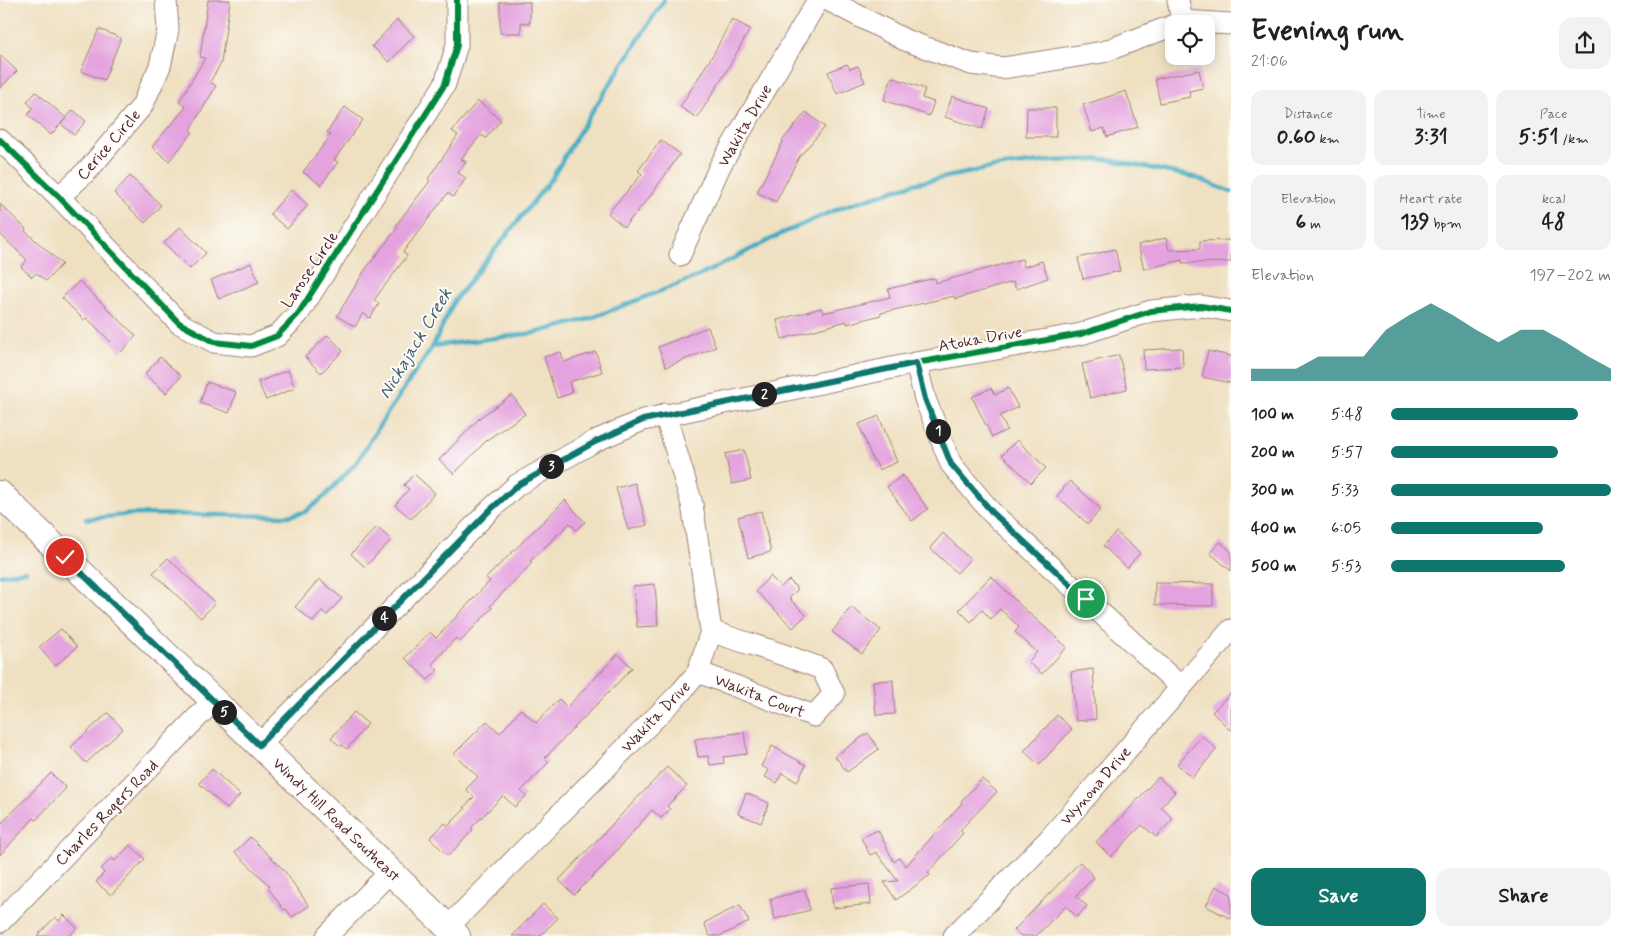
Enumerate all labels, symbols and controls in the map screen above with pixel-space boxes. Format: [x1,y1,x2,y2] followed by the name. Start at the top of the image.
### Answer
[1251,13,1404,50] text: Evening run
[1165,15,1215,65] map controls
[1165,15,1215,65] button: locate
[1559,17,1611,69] button: share
[1251,51,1288,72] text: 21:06
[713,81,777,171] street label: Wakita Drive
[73,105,146,185] street label: Cerice Circle
[1284,105,1333,123] text: Distance
[1416,105,1446,123] text: Time
[1540,105,1568,123] text: Pace
[1277,123,1316,151] text: 0.60
[1414,123,1448,151] text: 3:31
[1519,123,1558,151] text: 5:51
[1316,130,1340,148] text: km
[1558,130,1589,148] text: /km
[1281,190,1336,208] text: Elevation
[1400,190,1462,208] text: Heart rate
[1542,190,1565,208] text: kcal
[1295,208,1306,236] text: 6
[1400,208,1430,236] text: 139
[1542,208,1566,236] text: 48
[1306,215,1321,233] text: m
[1430,215,1462,233] text: bpm
[277,227,344,312] street label: Larose Circle
[1251,265,1314,286] text: Elevation
[1529,265,1611,286] text: 197–202 m
[373,284,458,403] water label: Nickajack Creek
[937,322,1024,357] street label: Atoka Drive
[752,382,776,406] pin: 2
[761,385,768,403] text: 2
[1251,404,1294,425] text: 100 m
[1331,404,1363,425] text: 5:48
[926,418,950,444] pin: 1
[935,422,942,440] text: 1
[1251,442,1295,463] text: 200 m
[1331,442,1363,463] text: 5:57
[538,454,564,478] pin: 3
[548,457,555,475] text: 3
[1251,480,1294,501] text: 300 m
[1331,480,1359,501] text: 5:33
[1251,518,1296,539] text: 400 m
[1331,518,1361,539] text: 6:05
[44,536,86,578] pin
[51,543,79,571] icon: check
[1251,556,1296,577] text: 500 m
[1331,556,1361,577] text: 5:53
[1065,578,1107,620] pin
[1072,585,1100,613] icon: arrive
[372,606,396,630] pin: 4
[380,609,389,627] text: 4
[711,670,808,723] street label: Wakita Court
[617,677,696,757] street label: Wakita Drive
[212,700,236,724] pin: 5
[220,703,229,721] text: 5
[1056,742,1136,830] street label: Wynona Drive
[267,753,404,887] street label: Windy Hill Road Southeast
[51,755,163,871] street label: Charles Rogers Road
[1251,868,1426,926] button: Save
[1436,868,1611,926] button: Share

